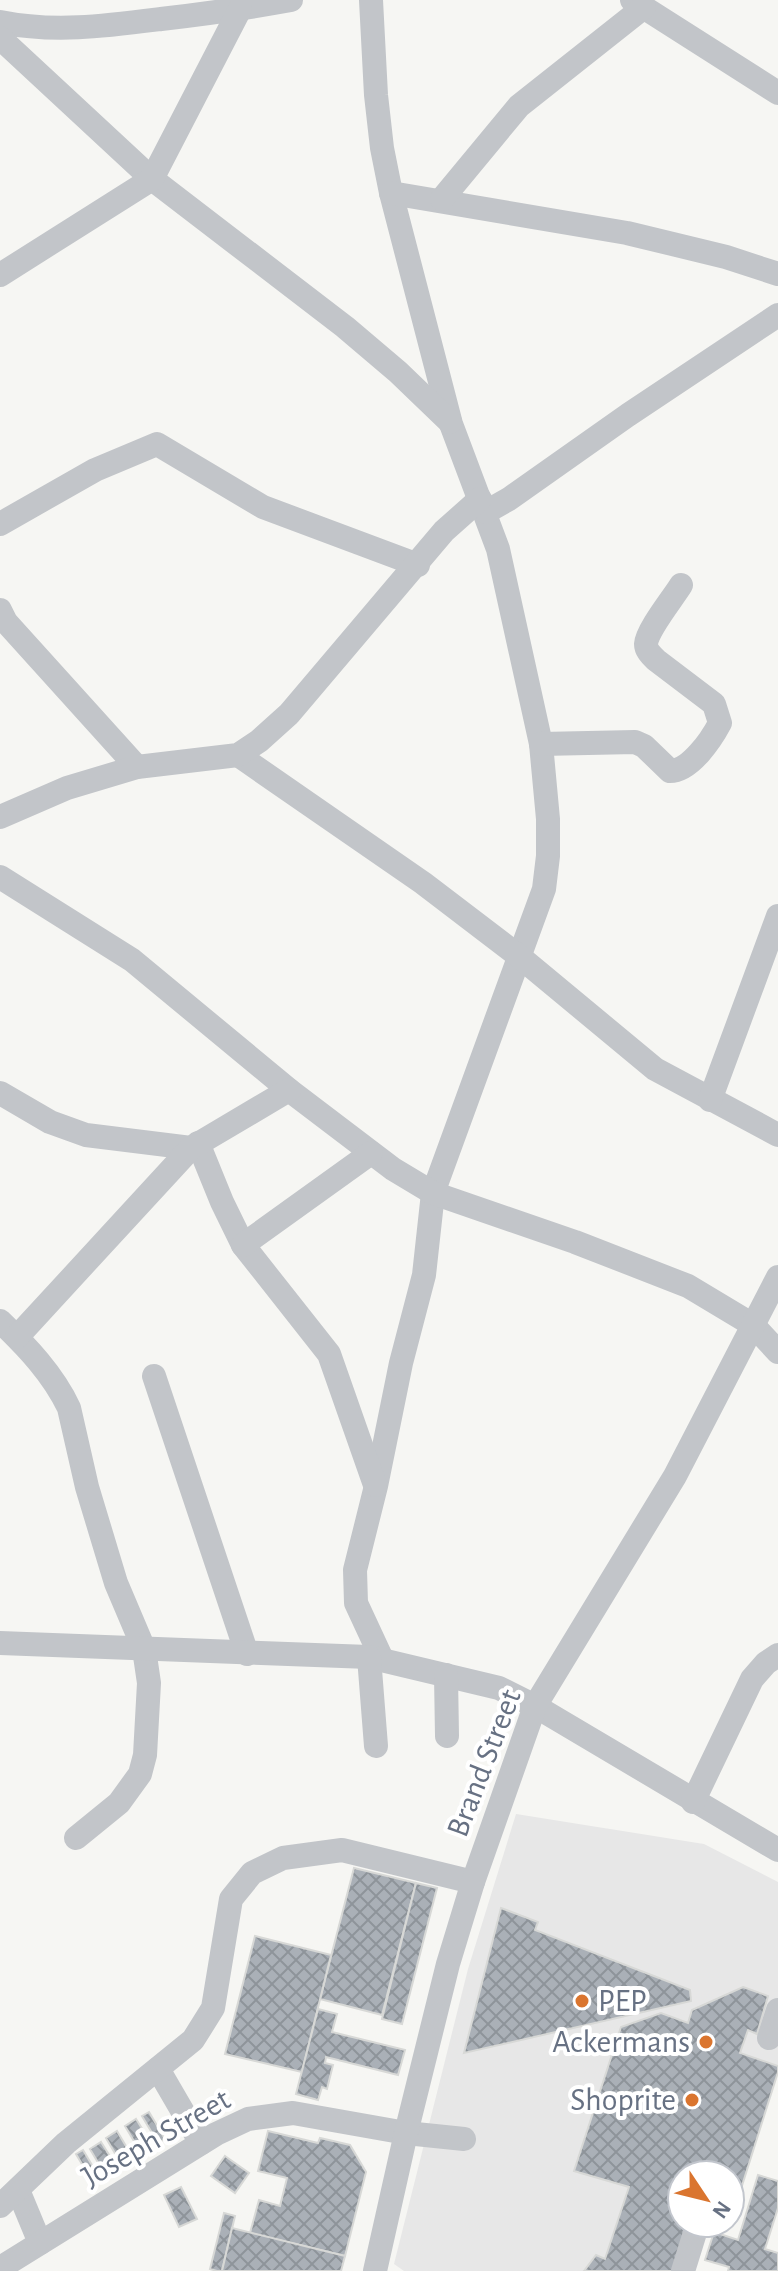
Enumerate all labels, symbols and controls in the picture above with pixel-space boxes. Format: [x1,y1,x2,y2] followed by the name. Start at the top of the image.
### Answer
[441,1685,527,1841] street label: Brand Street
[598,1985,647,2017] place label: PEP
[573,1992,591,2010] marker: PEP
[552,2026,690,2058] place label: Ackermans
[697,2033,715,2051] marker: Ackermans
[76,2083,236,2193] street label: Joseph Street
[570,2084,676,2116] place label: Shoprite
[683,2091,701,2109] marker: Shoprite
[666,2159,746,2239] north arrow
[708,2197,735,2222] text: N

